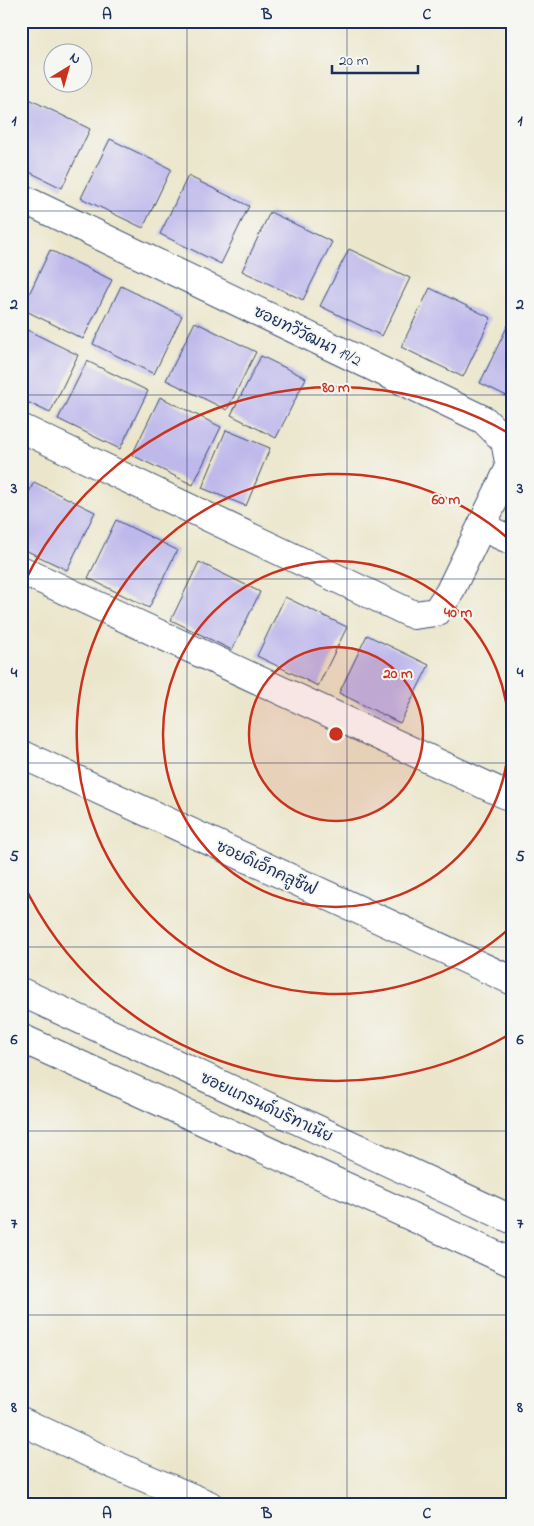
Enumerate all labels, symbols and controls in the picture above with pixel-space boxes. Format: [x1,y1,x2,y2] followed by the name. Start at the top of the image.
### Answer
[102,3,112,27] text: A
[261,3,273,27] text: B
[423,3,432,27] text: C
[42,42,92,92] north arrow
[332,42,418,74] scale bar
[65,48,85,70] text: N
[339,50,369,72] text: 20 m
[11,109,17,133] text: 1
[517,109,523,133] text: 1
[9,293,18,317] text: 2
[515,293,524,317] text: 2
[249,300,365,373] street label: ซอยทวีวัฒนา 19/2
[321,377,350,399] text: 80 m
[10,477,18,501] text: 3
[516,477,524,501] text: 3
[431,489,461,511] text: 60 m
[443,602,472,624] text: 40 m
[10,661,18,685] text: 4
[516,661,524,685] text: 4
[382,663,413,685] text: 20 m
[327,725,345,743] centre of rings
[212,834,321,903] street label: ซอยดิเอ็กคลูซีฟ
[9,845,19,869] text: 5
[515,845,525,869] text: 5
[9,1028,18,1052] text: 6
[515,1028,524,1052] text: 6
[196,1066,337,1149] street label: ซอยแกรนด์บริทาเนีย
[11,1212,18,1236] text: 7
[517,1212,524,1236] text: 7
[10,1396,17,1420] text: 8
[516,1396,523,1420] text: 8
[102,1502,112,1526] text: A
[261,1502,273,1526] text: B
[423,1502,432,1526] text: C

